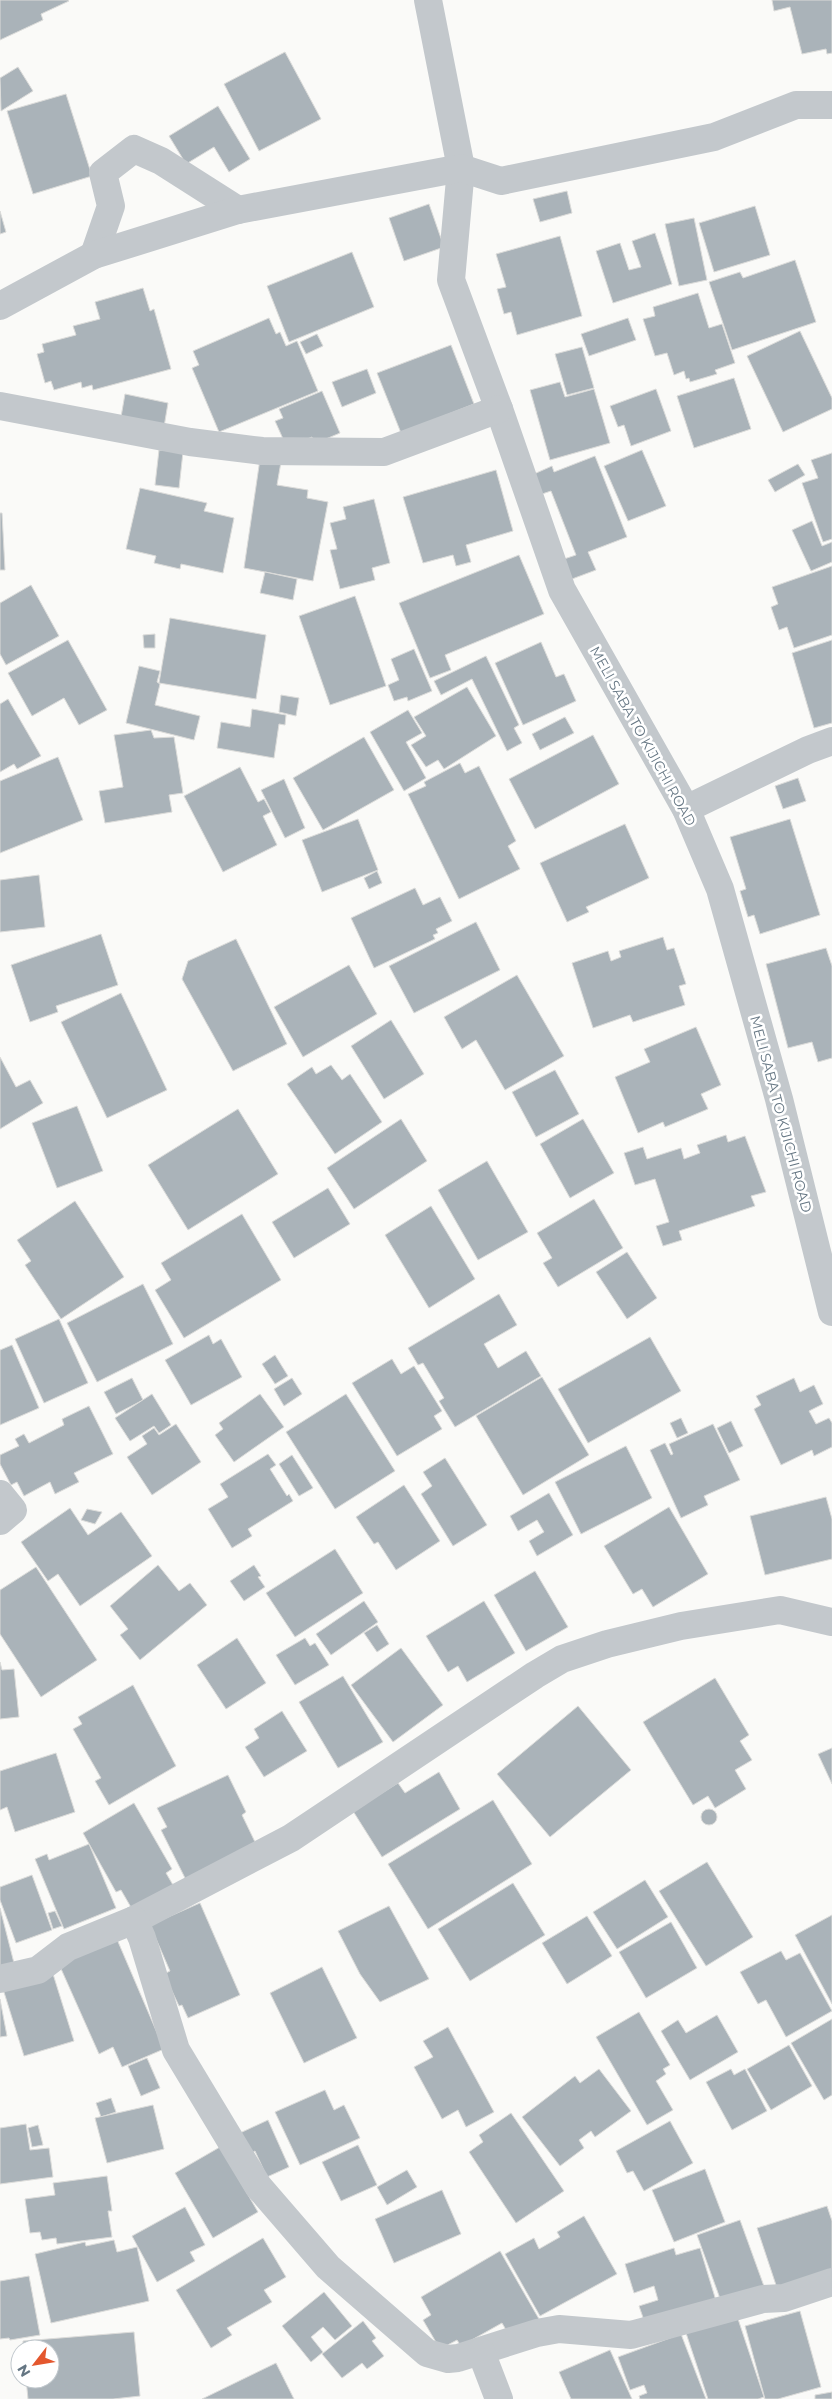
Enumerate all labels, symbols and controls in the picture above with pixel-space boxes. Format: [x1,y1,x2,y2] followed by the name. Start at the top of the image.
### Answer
[586,643,700,829] street label: MELI SABA TO KIJICHI ROAD
[746,1014,816,1214] street label: MELI SABA TO KIJICHI ROAD
[10,2339,60,2389] north arrow
[13,2361,34,2380] text: N

